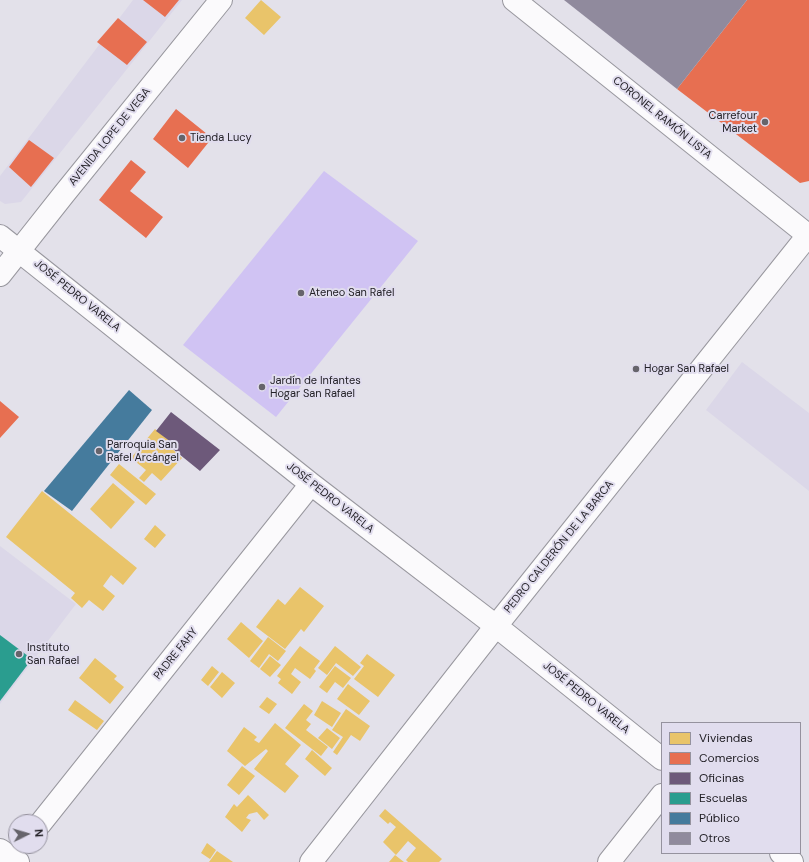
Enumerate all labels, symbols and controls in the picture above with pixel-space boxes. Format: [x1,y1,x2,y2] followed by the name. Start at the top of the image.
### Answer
[610,74,714,162] street label: CORONEL RAMÓN LISTA
[66,85,154,189] street label: AVENIDA LOPE DE VEGA
[709,109,757,135] place label: Carrefour Market
[760,117,770,127] marker: Carrefour Market
[190,131,252,145] place label: Tienda Lucy
[177,133,187,143] marker: Tienda Lucy
[31,257,123,335] street label: JOSÉ PEDRO VARELA
[309,286,394,300] place label: Ateneo San Rafel
[296,288,306,298] marker: Ateneo San Rafel
[644,362,729,376] place label: Hogar San Rafael
[631,364,641,374] marker: Hogar San Rafael
[270,374,361,400] place label: Jardín de Infantes Hogar San Rafael
[257,382,267,392] marker: Jardín de Infantes Hogar San Rafael
[107,438,179,464] place label: Parroquia San Rafel Arcángel
[94,446,104,456] marker: Parroquia San Rafel Arcángel
[284,460,376,536] street label: JOSÉ PEDRO VARELA
[502,478,616,616] street label: PEDRO CALDERÓN DE LA BARCA
[151,626,201,682] street label: PADRE FAHY
[27,641,79,667] place label: Instituto San Rafael
[14,649,24,659] marker: Instituto San Rafael
[540,659,632,737] street label: JOSÉ PEDRO VARELA
[661,722,801,854] legend
[699,730,753,746] text: Viviendas
[699,750,759,766] text: Comercios
[699,770,744,786] text: Oficinas
[699,790,748,806] text: Escuelas
[699,810,740,826] text: Público
[8,814,48,854] north arrow
[32,828,46,838] text: N
[699,830,730,846] text: Otros

